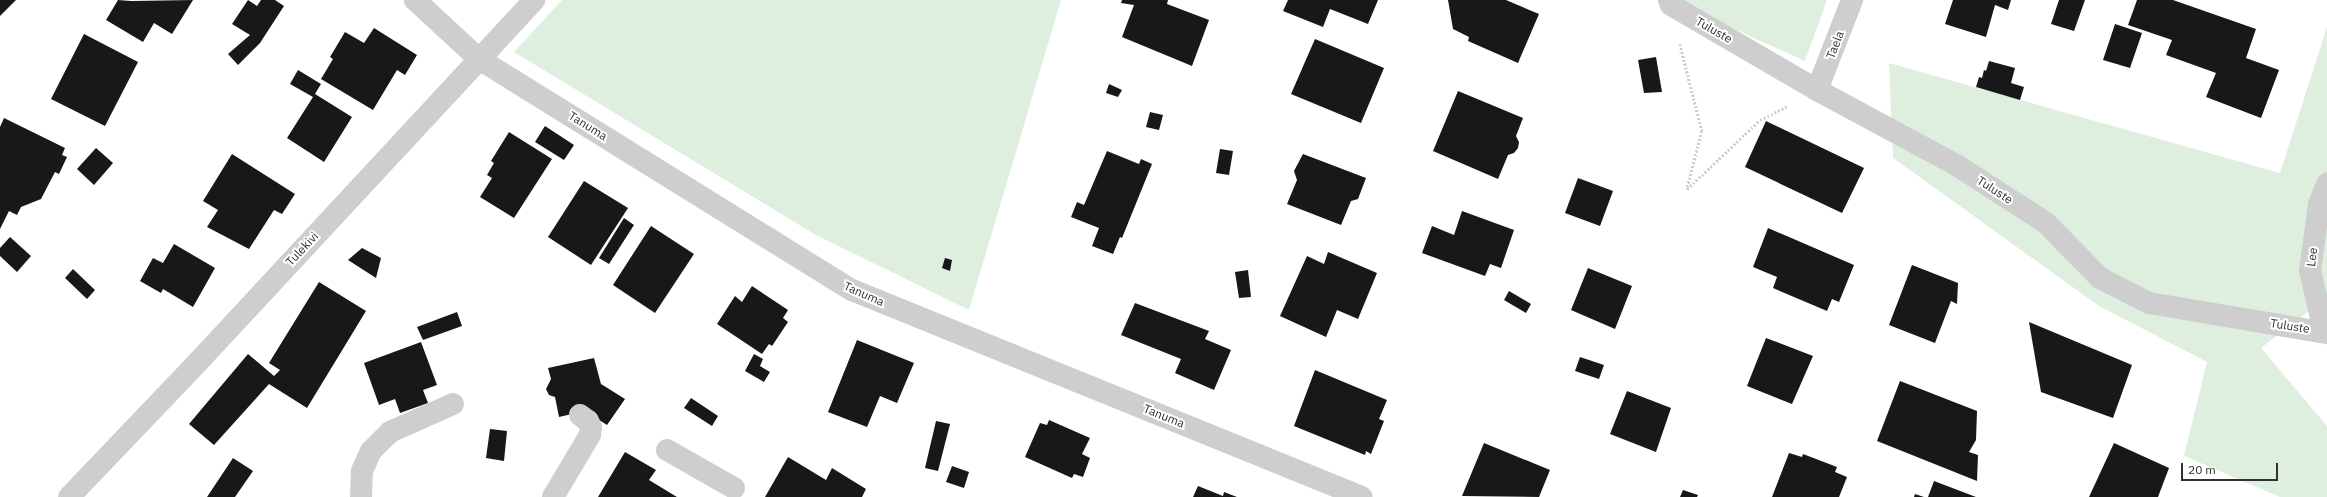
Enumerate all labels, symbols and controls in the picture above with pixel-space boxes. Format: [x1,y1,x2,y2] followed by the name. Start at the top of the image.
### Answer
[1693,14,1735,46] street label: Tuluste
[1823,29,1847,61] street label: Taela
[566,109,610,143] street label: Tanuma
[1974,173,2016,207] street label: Tuluste
[283,229,321,269] street label: Tulekivi
[2304,247,2320,267] street label: Lee
[841,279,887,309] street label: Tanuma
[2269,316,2311,336] street label: Tuluste
[1141,401,1187,431] street label: Tanuma
[2183,455,2280,481] scale bar
[2188,462,2216,477] text: 20 m

